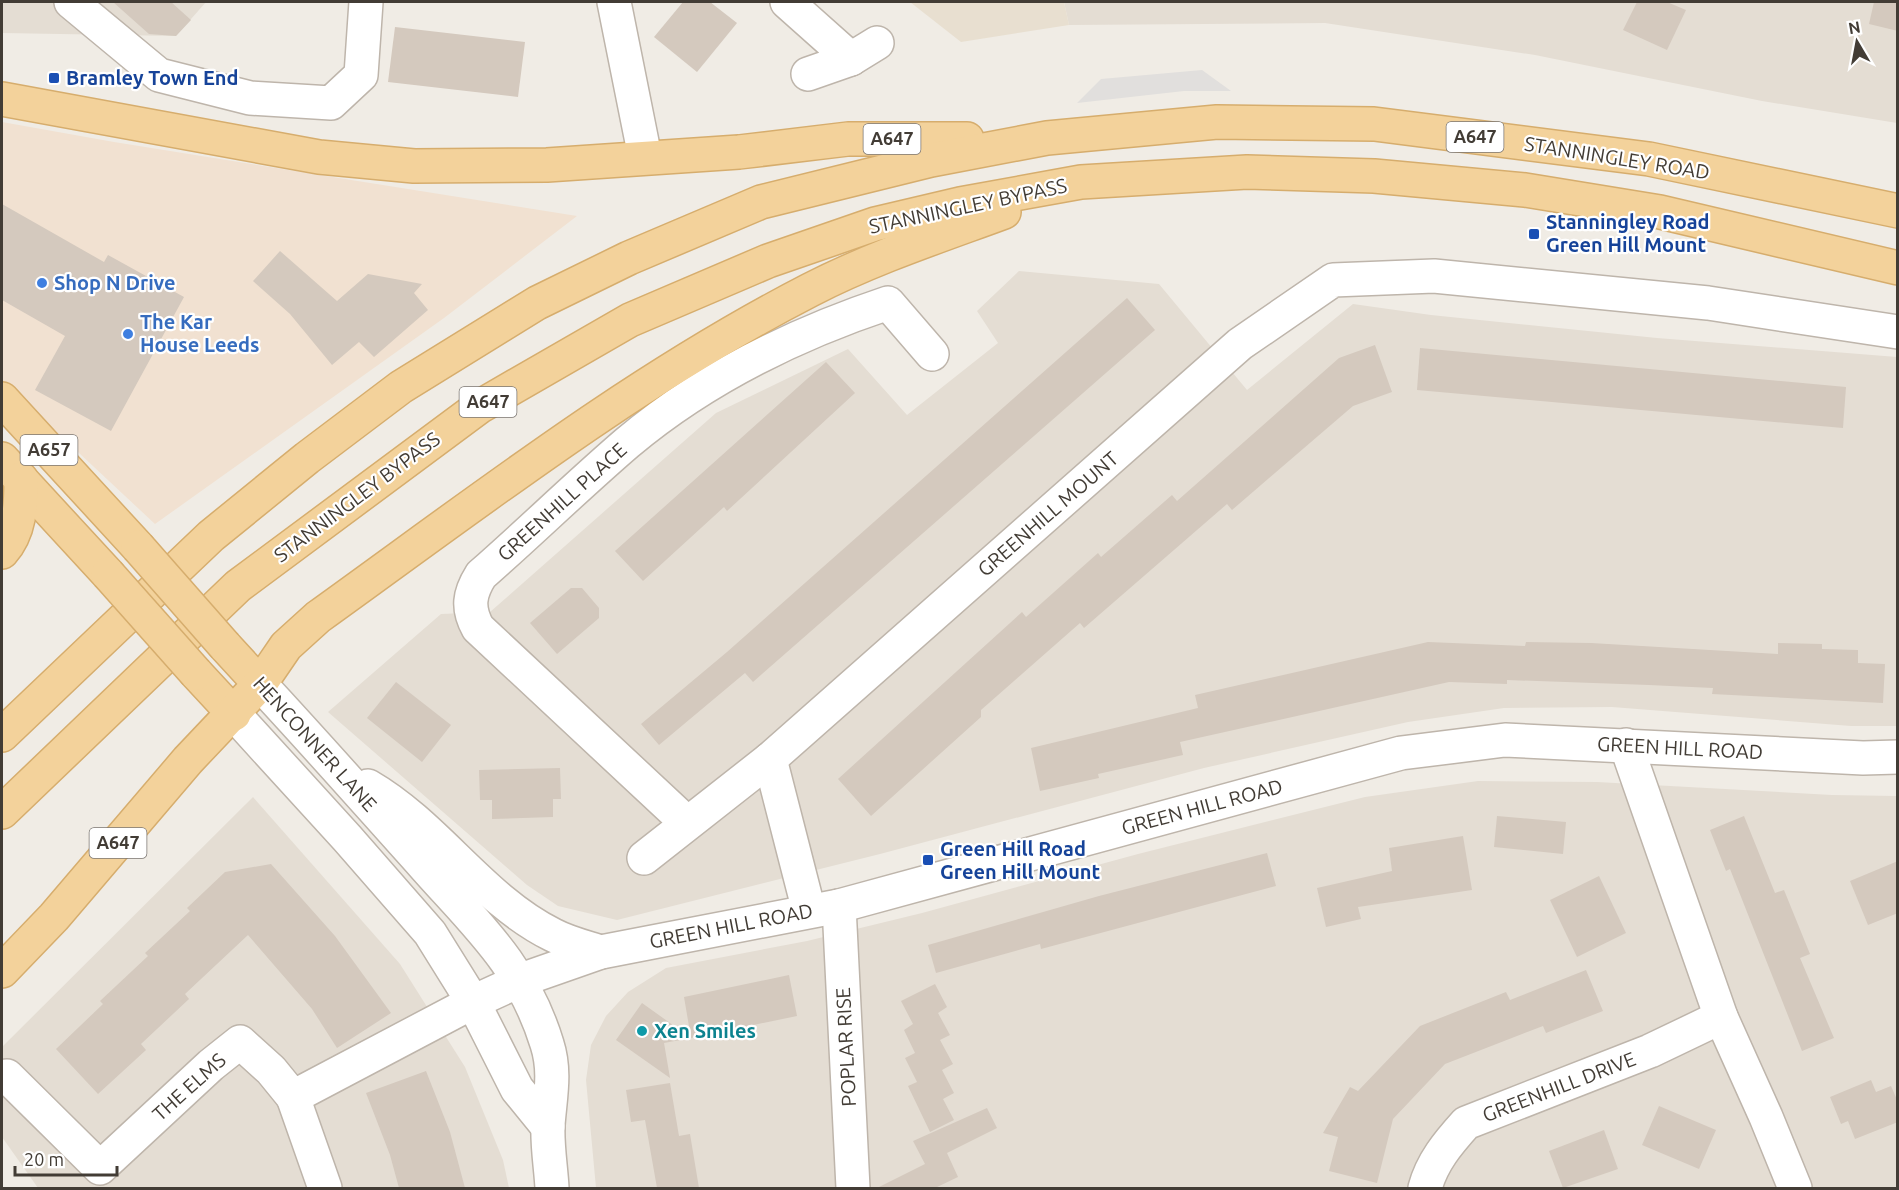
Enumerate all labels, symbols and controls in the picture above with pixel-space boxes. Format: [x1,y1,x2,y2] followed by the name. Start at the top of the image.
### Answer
[1827,12,1887,72] north arrow
[1847,17,1862,37] text: N
[66,66,239,89] place label: Bramley Town End
[47,71,61,85] marker: Bramley Town End
[1446,122,1504,152] road number: A647
[864,124,920,154] road number: A647
[1523,132,1711,184] street label: STANNINGLEY ROAD
[867,173,1069,238] street label: STANNINGLEY BYPASS
[1546,210,1710,256] place label: Stanningley Road Green Hill Mount
[1527,227,1541,241] marker: Stanningley Road Green Hill Mount
[54,271,176,294] place label: Shop N Drive
[35,276,49,290] marker: Shop N Drive
[140,310,259,356] place label: The Kar House Leeds
[121,327,135,341] marker: The Kar House Leeds
[460,387,516,417] road number: A647
[269,427,444,566] street label: STANNINGLEY BYPASS
[20,435,78,465] road number: A657
[492,438,631,566] street label: GREENHILL PLACE
[973,446,1123,581] street label: GREENHILL MOUNT
[249,672,382,816] street label: HENCONNER LANE
[1597,732,1763,763] street label: GREEN HILL ROAD
[1119,774,1285,839] street label: GREEN HILL ROAD
[90,828,146,858] road number: A647
[940,837,1101,883] place label: Green Hill Road Green Hill Mount
[921,853,935,867] marker: Green Hill Road Green Hill Mount
[647,898,815,953] street label: GREEN HILL ROAD
[831,987,860,1107] street label: POPLAR RISE
[654,1019,756,1042] place label: Xen Smiles
[635,1024,649,1038] marker: Xen Smiles
[1479,1047,1639,1126] street label: GREENHILL DRIVE
[147,1048,230,1125] street label: THE ELMS
[15,1139,117,1177] scale bar
[24,1149,64,1169] text: 20 m

